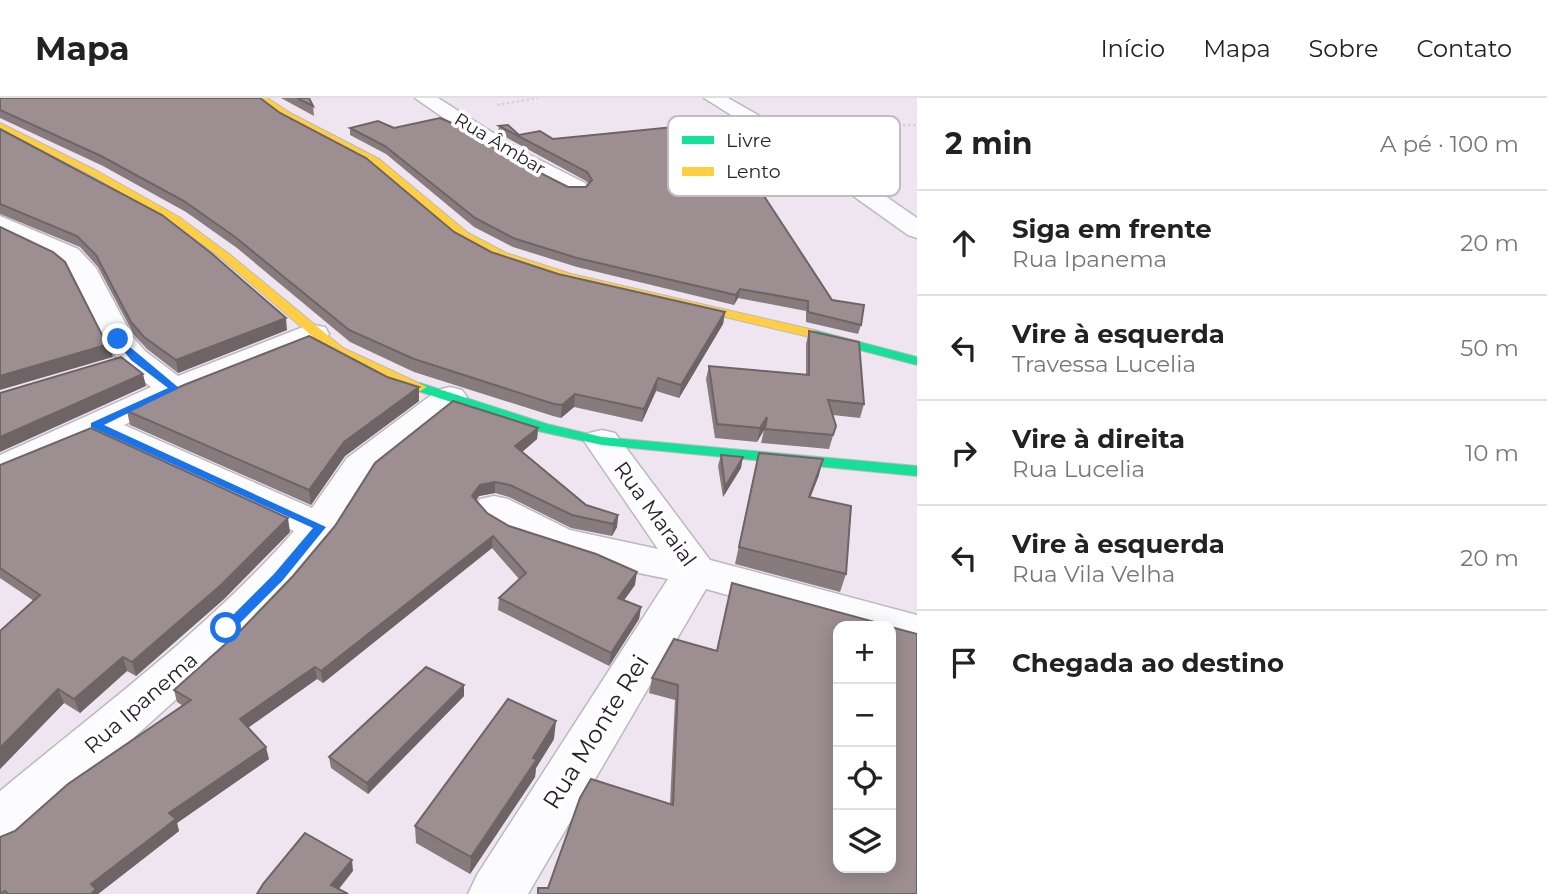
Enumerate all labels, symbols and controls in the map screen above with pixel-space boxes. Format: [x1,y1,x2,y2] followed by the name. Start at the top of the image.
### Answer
[35,28,130,68] text: Mapa
[1100,34,1165,63] text: Início
[1203,34,1271,63] text: Mapa
[1309,34,1378,63] text: Sobre
[1416,34,1512,63] text: Contato
[450,108,550,180] street label: Rua Âmbar
[668,116,900,196] legend
[945,125,1032,162] text: 2 min
[726,129,771,152] text: Livre
[1380,130,1519,158] text: A pé · 100 m
[726,160,781,183] text: Lento
[1012,213,1212,245] text: Siga em frente
[945,224,983,262] icon: ahead
[1460,229,1519,257] text: 20 m
[1012,245,1167,273] text: Rua Ipanema
[1012,318,1225,350] text: Vire à esquerda
[102,323,133,354] route end
[945,329,983,367] icon: left
[1460,334,1519,362] text: 50 m
[1012,350,1196,378] text: Travessa Lucelia
[1012,423,1185,455] text: Vire à direita
[945,434,983,472] icon: right
[1465,439,1519,467] text: 10 m
[1012,455,1145,483] text: Rua Lucelia
[609,456,702,571] street label: Rua Maraial
[1012,528,1225,560] text: Vire à esquerda
[945,539,983,577] icon: left
[1460,544,1519,572] text: 20 m
[1012,560,1175,588] text: Rua Vila Velha
[210,612,241,643] route start
[833,621,896,873] map controls
[833,621,896,684] button: +
[945,644,983,682] icon: arrive
[79,647,202,759] street label: Rua Ipanema
[1012,647,1284,679] text: Chegada ao destino
[537,649,655,814] street label: Rua Monte Rei
[833,684,896,747] button: −
[833,747,896,810] button: locate
[833,810,896,873] button: layers

